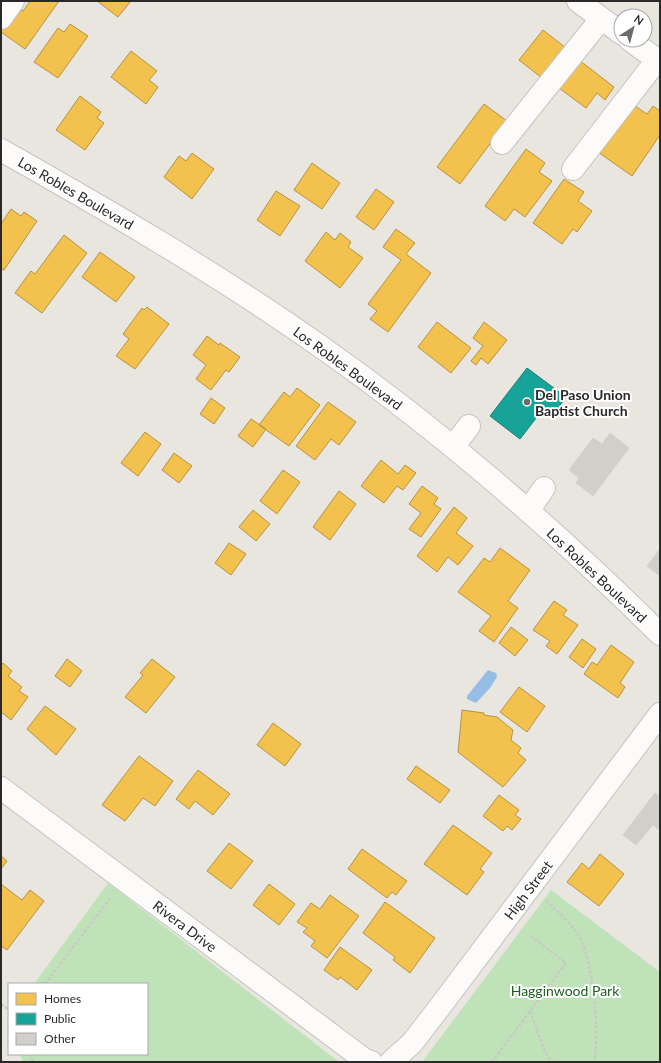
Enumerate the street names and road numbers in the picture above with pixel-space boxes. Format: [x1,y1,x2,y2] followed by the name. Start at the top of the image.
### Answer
[15,153,137,233] street label: Los Robles Boulevard
[290,323,406,413] street label: Los Robles Boulevard
[543,524,651,626] street label: Los Robles Boulevard
[500,857,556,923] street label: High Street
[150,897,220,955] street label: Rivera Drive

